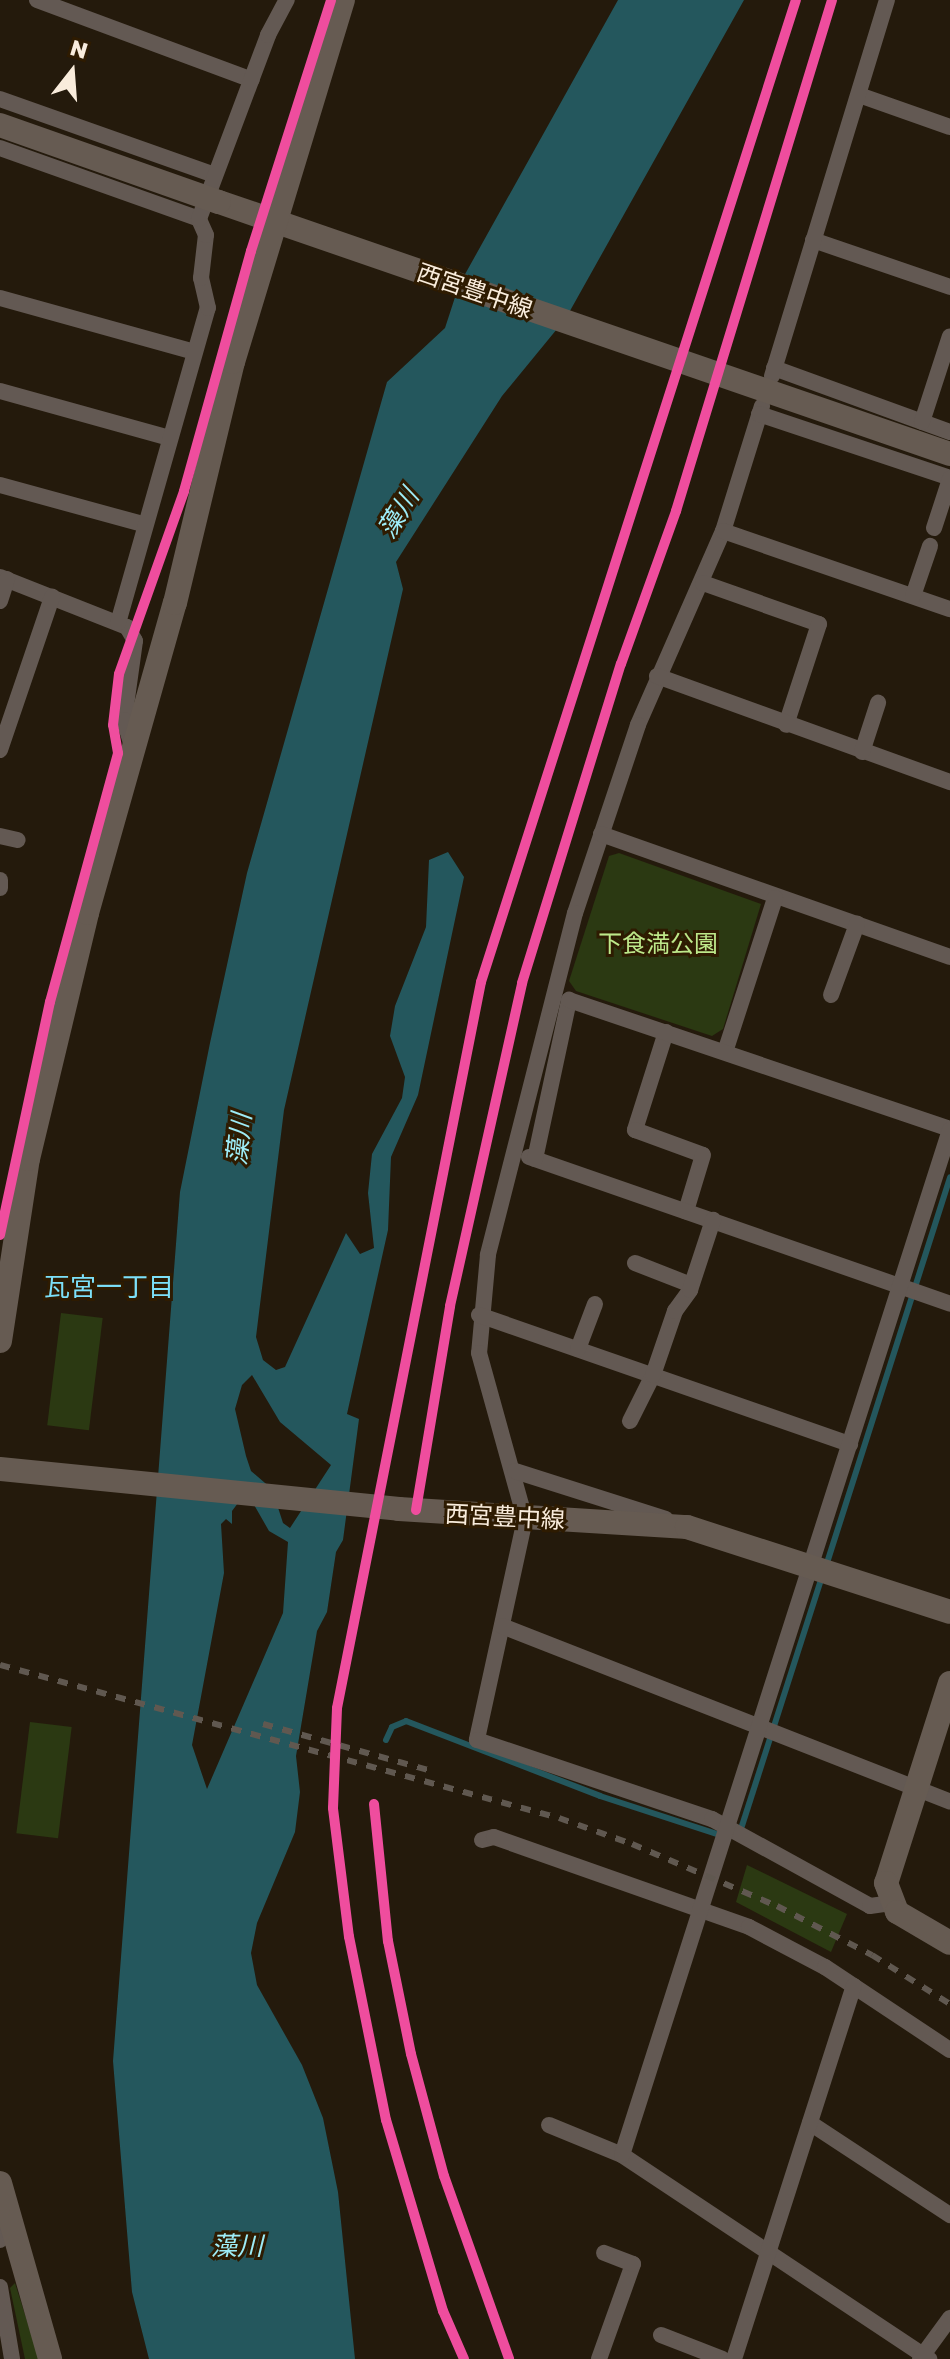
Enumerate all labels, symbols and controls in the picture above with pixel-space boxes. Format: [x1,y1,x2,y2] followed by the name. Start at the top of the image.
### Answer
[32,32,112,112] north arrow
[67,33,91,64] text: N
[414,257,536,323] street label: 西宮豊中線
[371,483,425,543] water label: 藻川
[598,929,718,957] park label: 下食満公園
[221,1112,257,1166] water label: 藻川
[44,1271,174,1303] district label: 瓦宮一丁目
[444,1498,566,1534] street label: 西宮豊中線
[211,2230,263,2262] water label: 藻川

